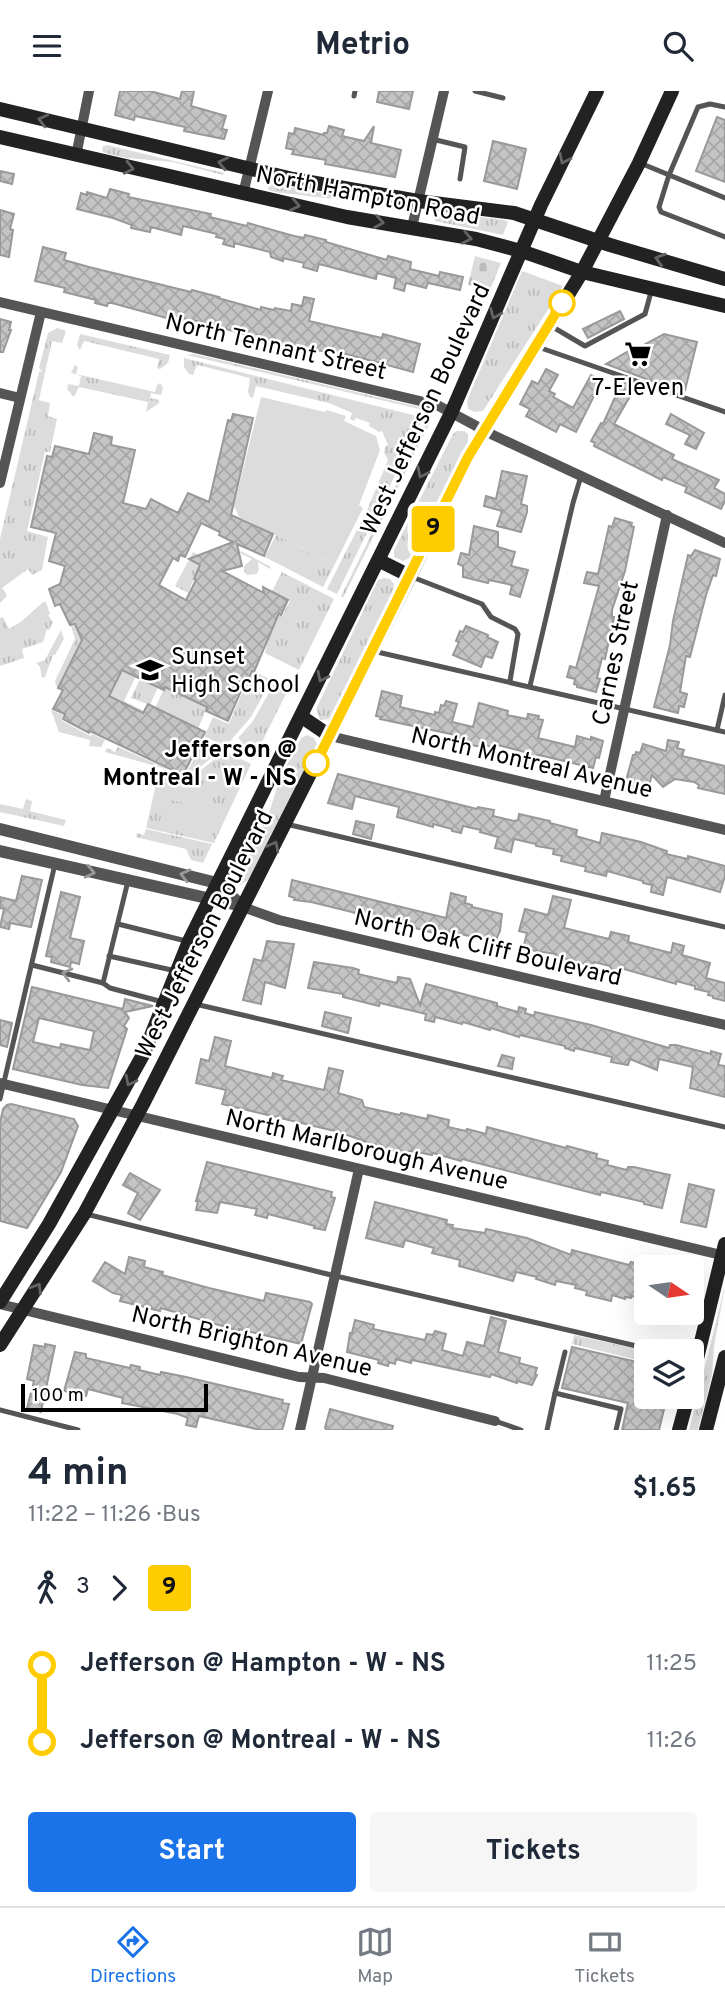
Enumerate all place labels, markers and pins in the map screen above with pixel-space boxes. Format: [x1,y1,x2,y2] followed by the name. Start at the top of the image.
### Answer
[549,290,575,316] unlabelled marker
[623,339,653,369] supermarket icon: 7-Eleven
[592,374,684,404] place label: 7-Eleven
[171,643,300,701] place label: Sunset High School
[135,655,165,685] school or university icon: Sunset High School
[103,736,297,794] place label: Jefferson @ Montreal - W - NS
[303,750,329,776] marker: Jefferson @ Montreal - W - NS

